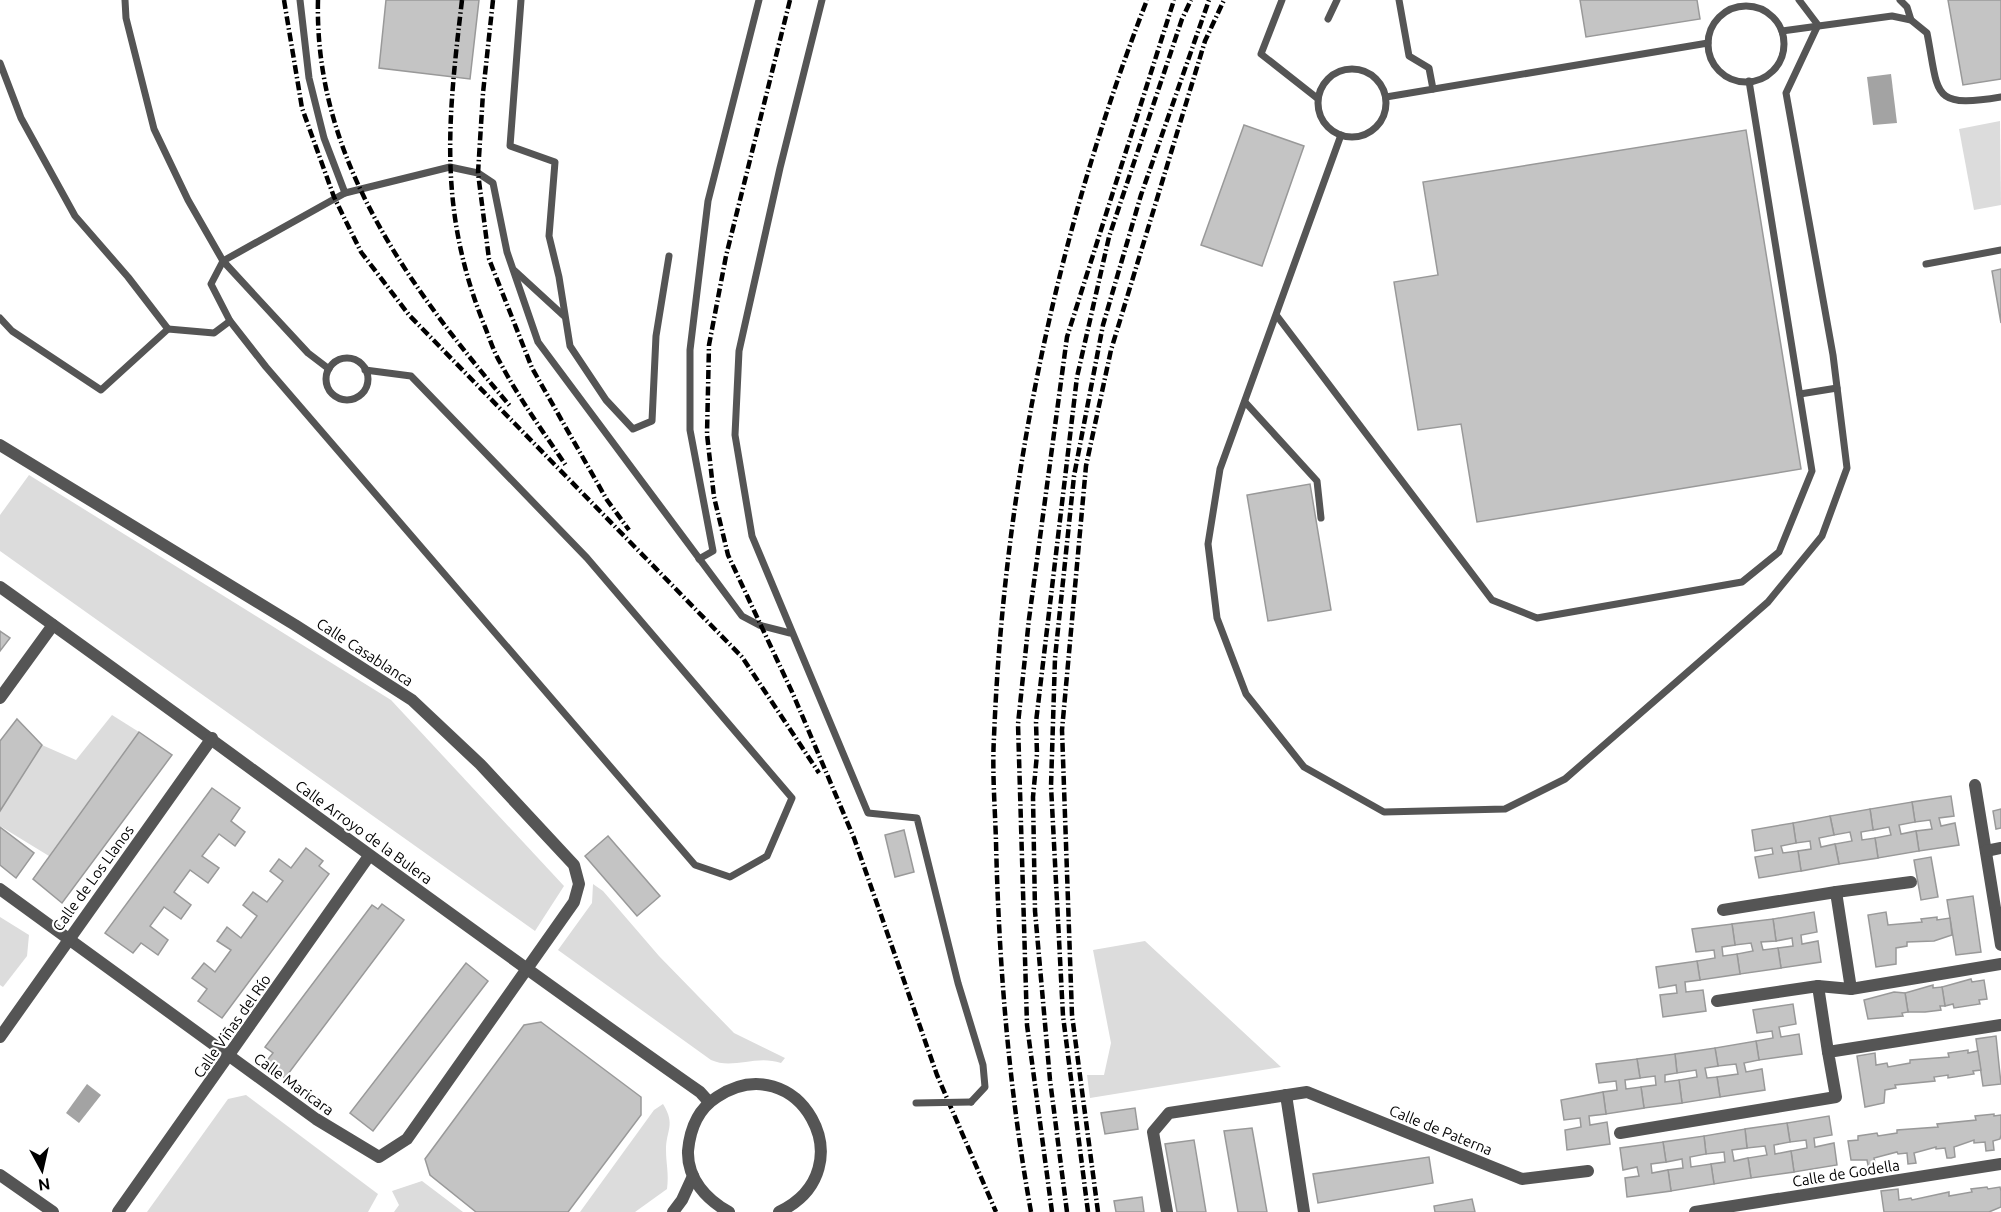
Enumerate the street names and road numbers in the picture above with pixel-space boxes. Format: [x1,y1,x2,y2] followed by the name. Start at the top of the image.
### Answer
[314,615,416,689] street label: Calle Casablanca
[292,777,436,887] street label: Calle Arroyo de la Bulera
[49,822,137,934] street label: Calle de Los Llanos
[190,971,274,1081] street label: Calle Viñas del Río
[251,1049,337,1119] street label: Calle Maricara
[1387,1102,1495,1158] street label: Calle de Paterna
[1791,1156,1901,1190] street label: Calle de Godella

